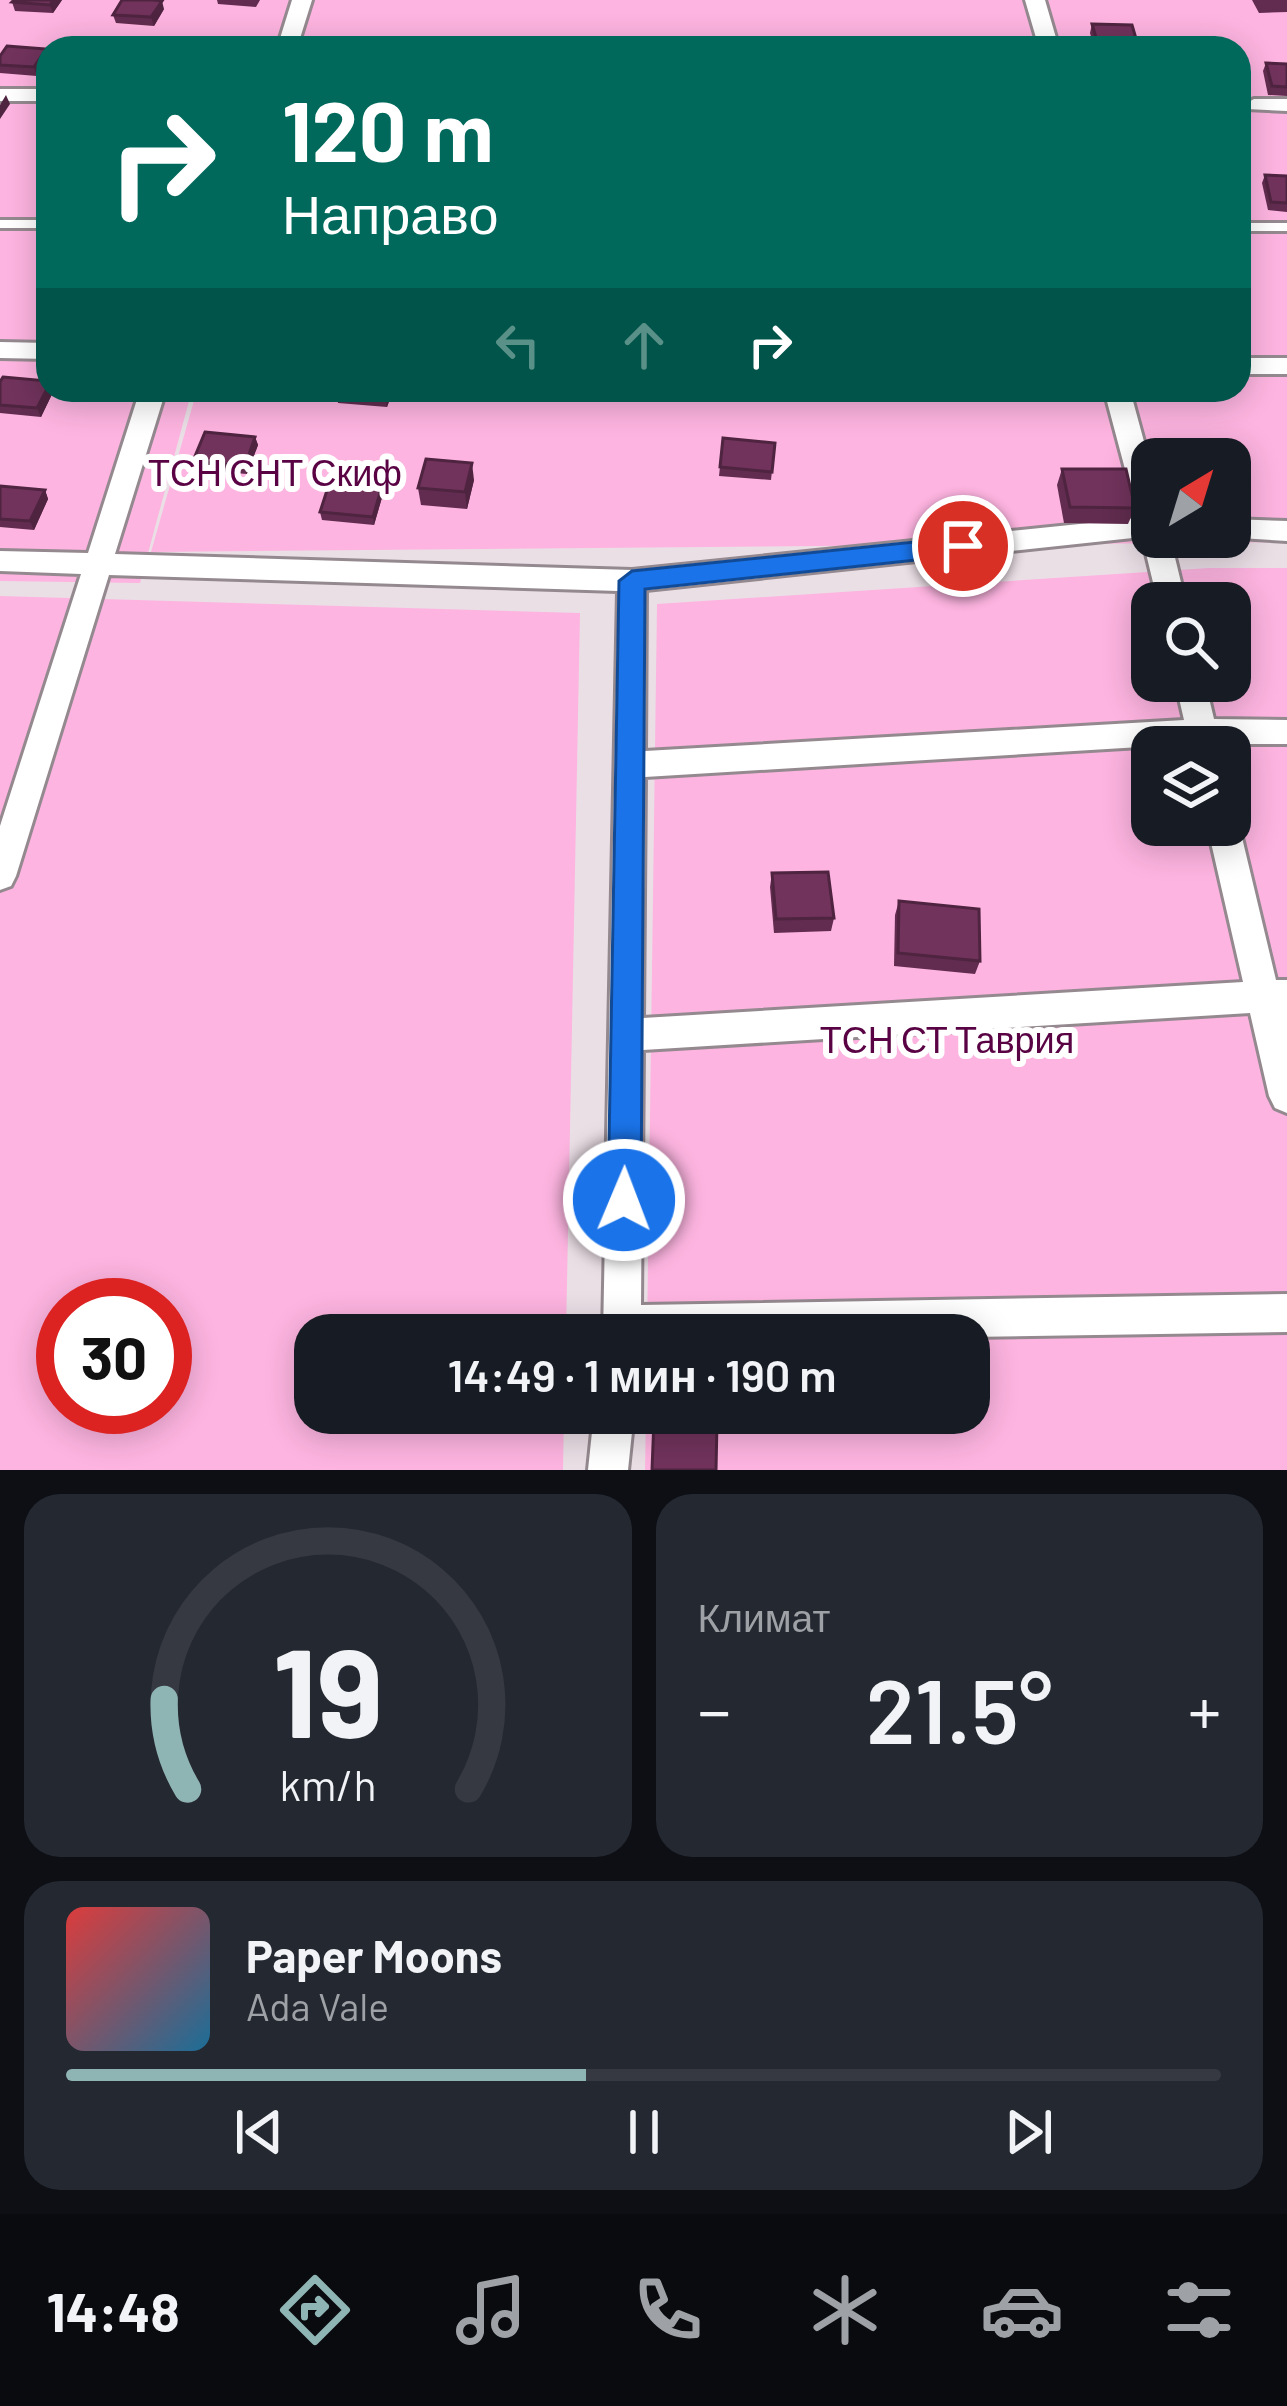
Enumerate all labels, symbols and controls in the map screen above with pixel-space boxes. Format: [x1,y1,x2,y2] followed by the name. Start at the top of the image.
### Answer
[282,78,494,179] text: 120 m
[84,84,240,240] icon: right
[282,180,498,245] text: Направо
[485,312,551,378] icon: left
[611,312,677,378] icon: ahead
[737,312,803,378] icon: right
[1131,438,1251,558] north arrow
[1131,438,1251,846] map controls
[148,450,402,494] park label: ТСН СНТ Скиф
[912,495,1014,597] pin
[930,513,996,579] icon: arrive
[1131,582,1251,702] button: search
[1131,726,1251,846] button: layers
[820,1017,1074,1061] park label: ТСН СТ Таврия
[561,1137,687,1263] position arrow
[36,1278,192,1434] speed limit sign: 30
[447,1347,837,1401] text: 14:49 · 1 мин · 190 m
[698,1593,830,1640] text: Климат
[273,1613,383,1763] text: 19
[866,1654,1053,1762] text: 21.5°
[698,1669,731,1748] text: −
[1188,1669,1221,1748] text: +
[279,1757,376,1809] text: km/h
[246,1928,502,1982] text: Paper Moons
[246,1982,389,2029] text: Ada Vale
[226,2099,292,2165] icon: previous
[611,2099,677,2165] icon: pause
[996,2099,1062,2165] icon: next
[273,2268,357,2352] icon: directions
[449,2268,533,2352] icon: music
[626,2268,710,2352] icon: phone
[803,2268,887,2352] icon: climate
[980,2268,1064,2352] icon: car
[1157,2268,1241,2352] icon: filters
[46,2278,180,2343] text: 14:48

